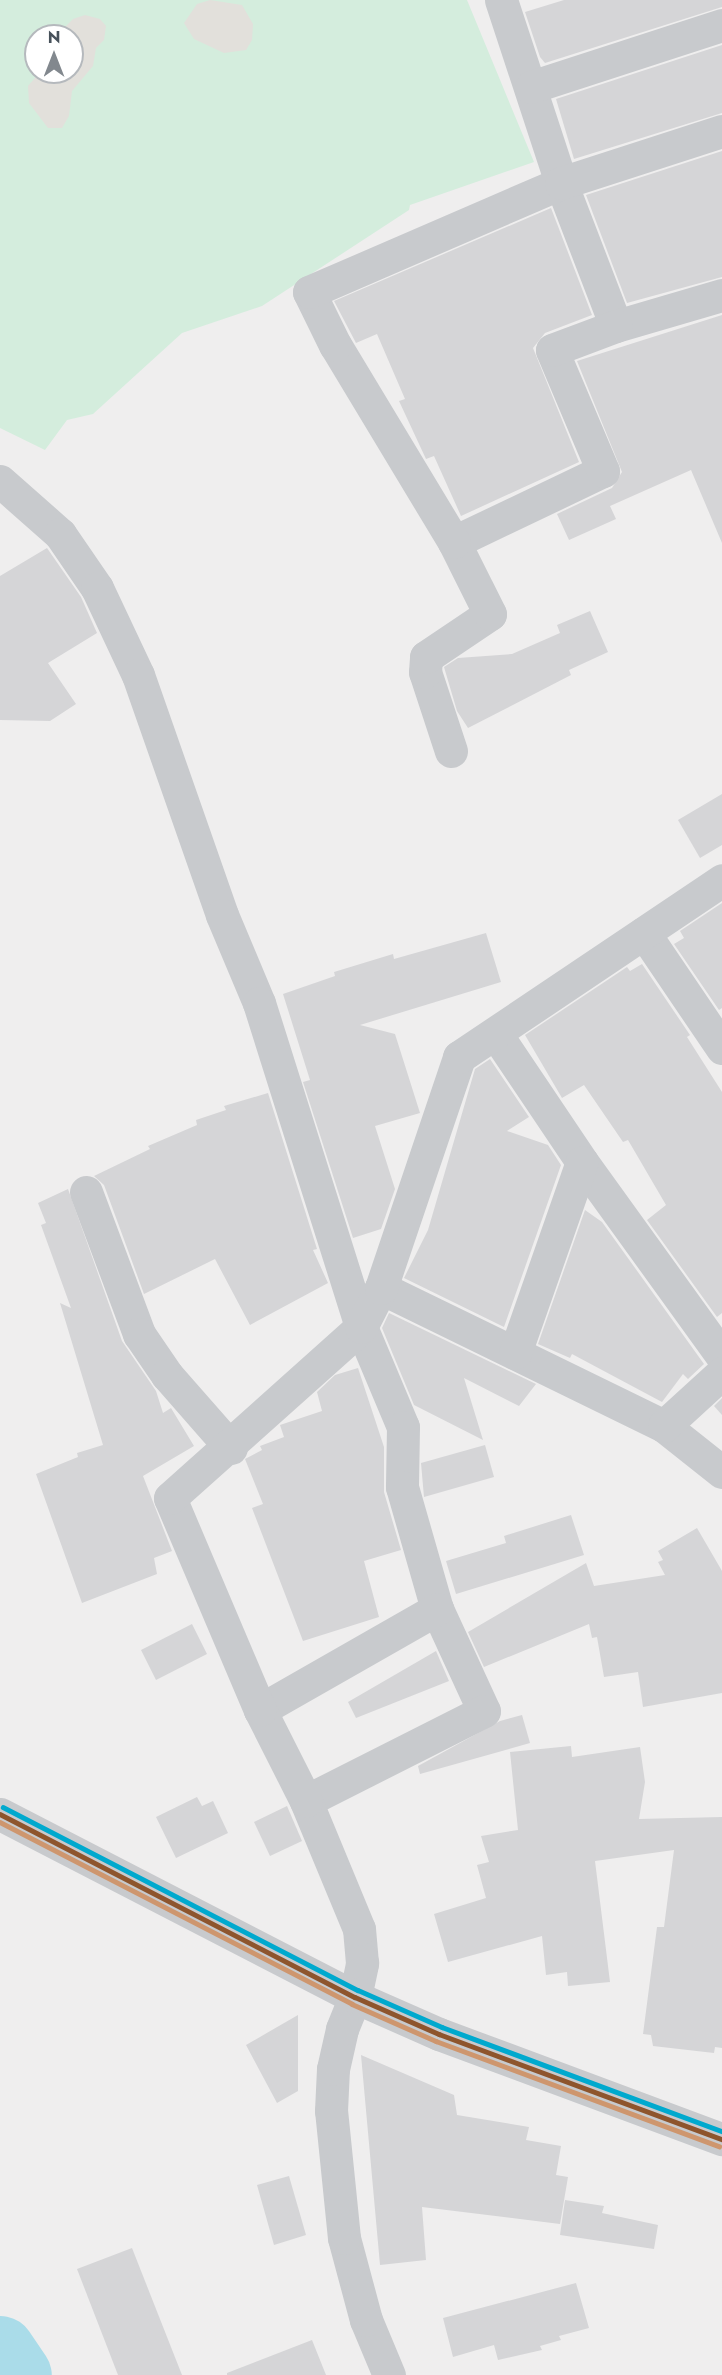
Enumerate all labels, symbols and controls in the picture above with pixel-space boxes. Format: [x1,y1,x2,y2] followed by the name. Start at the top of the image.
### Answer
[24,24,84,84] north arrow
[48,26,60,49] text: N

